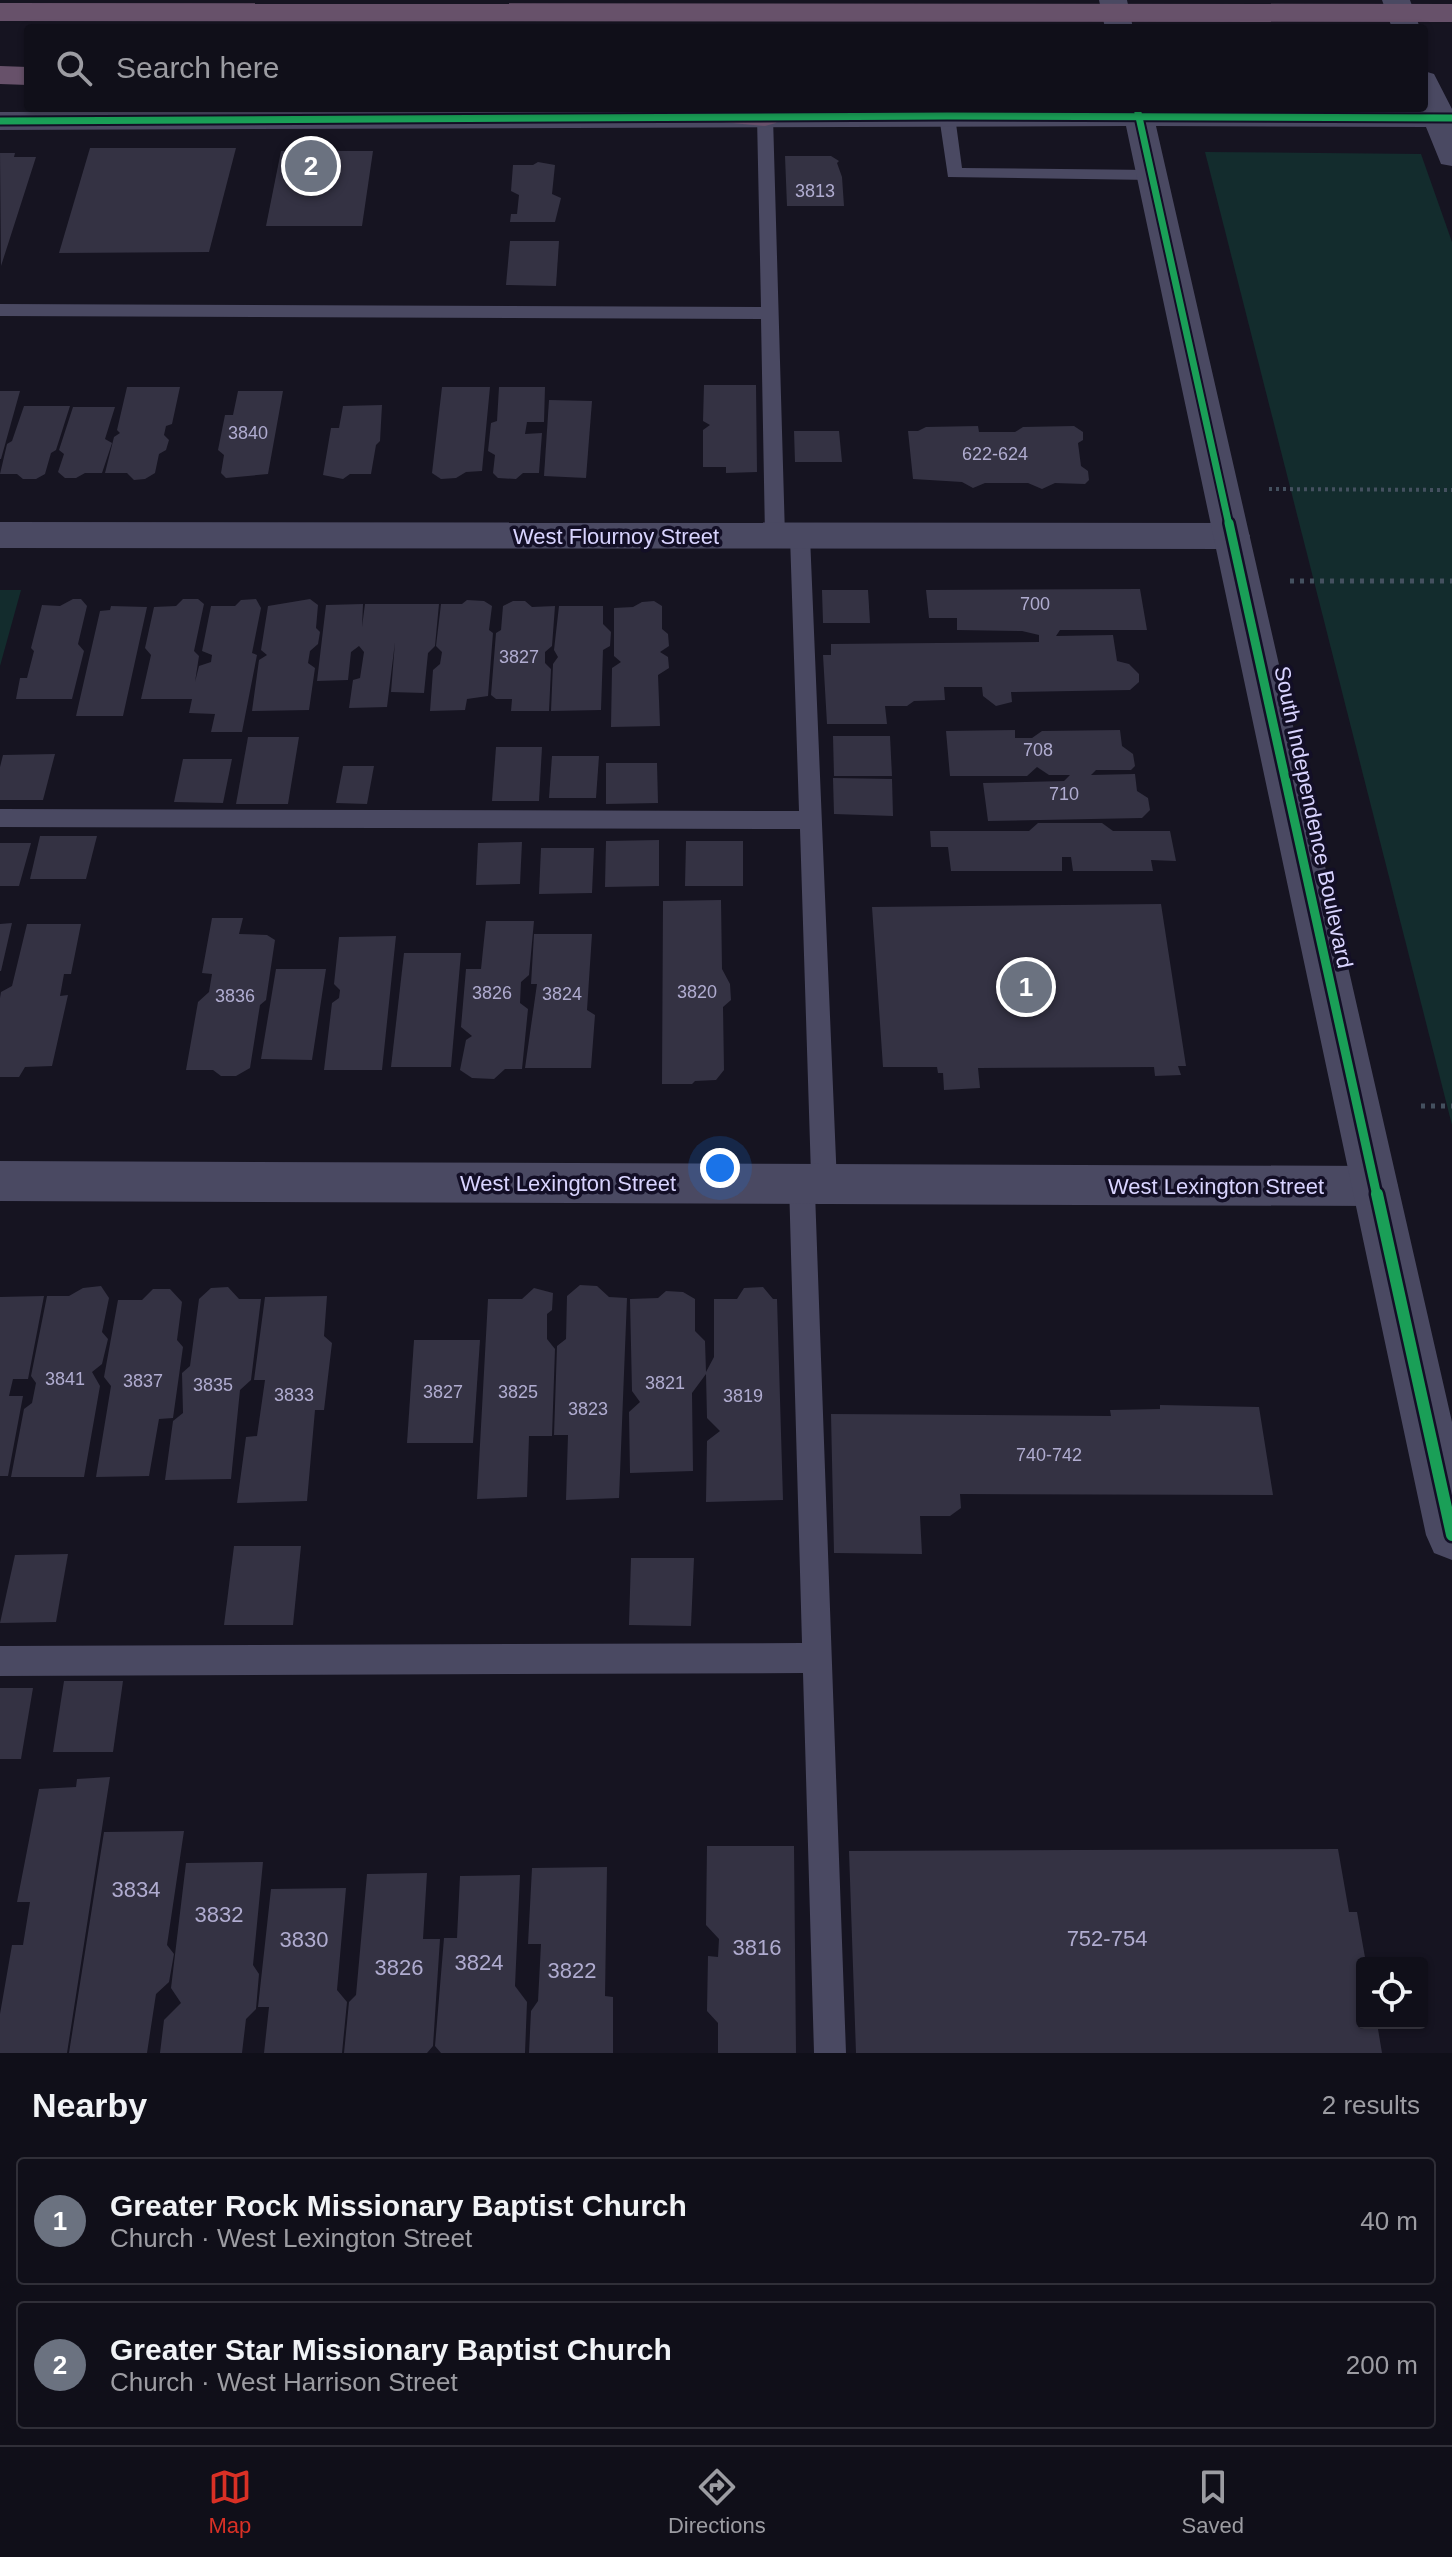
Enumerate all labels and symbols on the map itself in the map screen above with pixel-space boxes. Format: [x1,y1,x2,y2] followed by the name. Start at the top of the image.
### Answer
[285,136,337,196] pin: 2
[795,181,835,201] house number: 3813
[228,423,268,443] house number: 3840
[962,444,1028,464] house number: 622-624
[513,524,719,549] street label: West Flournoy Street
[1020,594,1050,614] house number: 700
[499,647,539,667] house number: 3827
[1269,664,1358,970] street label: South Independence Boulevard
[1023,740,1053,760] house number: 708
[1049,784,1079,804] house number: 710
[1000,957,1052,1017] pin: 1
[677,982,717,1002] house number: 3820
[472,983,512,1003] house number: 3826
[542,984,582,1004] house number: 3824
[215,986,255,1006] house number: 3836
[700,1148,740,1188] your location
[460,1171,676,1196] street label: West Lexington Street
[1108,1174,1324,1199] street label: West Lexington Street
[45,1369,85,1389] house number: 3841
[123,1371,163,1391] house number: 3837
[645,1373,685,1393] house number: 3821
[193,1375,233,1395] house number: 3835
[423,1382,463,1402] house number: 3827
[498,1382,538,1402] house number: 3825
[274,1385,314,1405] house number: 3833
[723,1386,763,1406] house number: 3819
[568,1399,608,1419] house number: 3823
[1016,1445,1082,1465] house number: 740-742
[112,1877,160,1902] house number: 3834
[195,1902,243,1927] house number: 3832
[1067,1926,1147,1951] house number: 752-754
[280,1927,328,1952] house number: 3830
[733,1935,781,1960] house number: 3816
[455,1950,503,1975] house number: 3824
[375,1955,423,1980] house number: 3826
[548,1958,596,1983] house number: 3822

